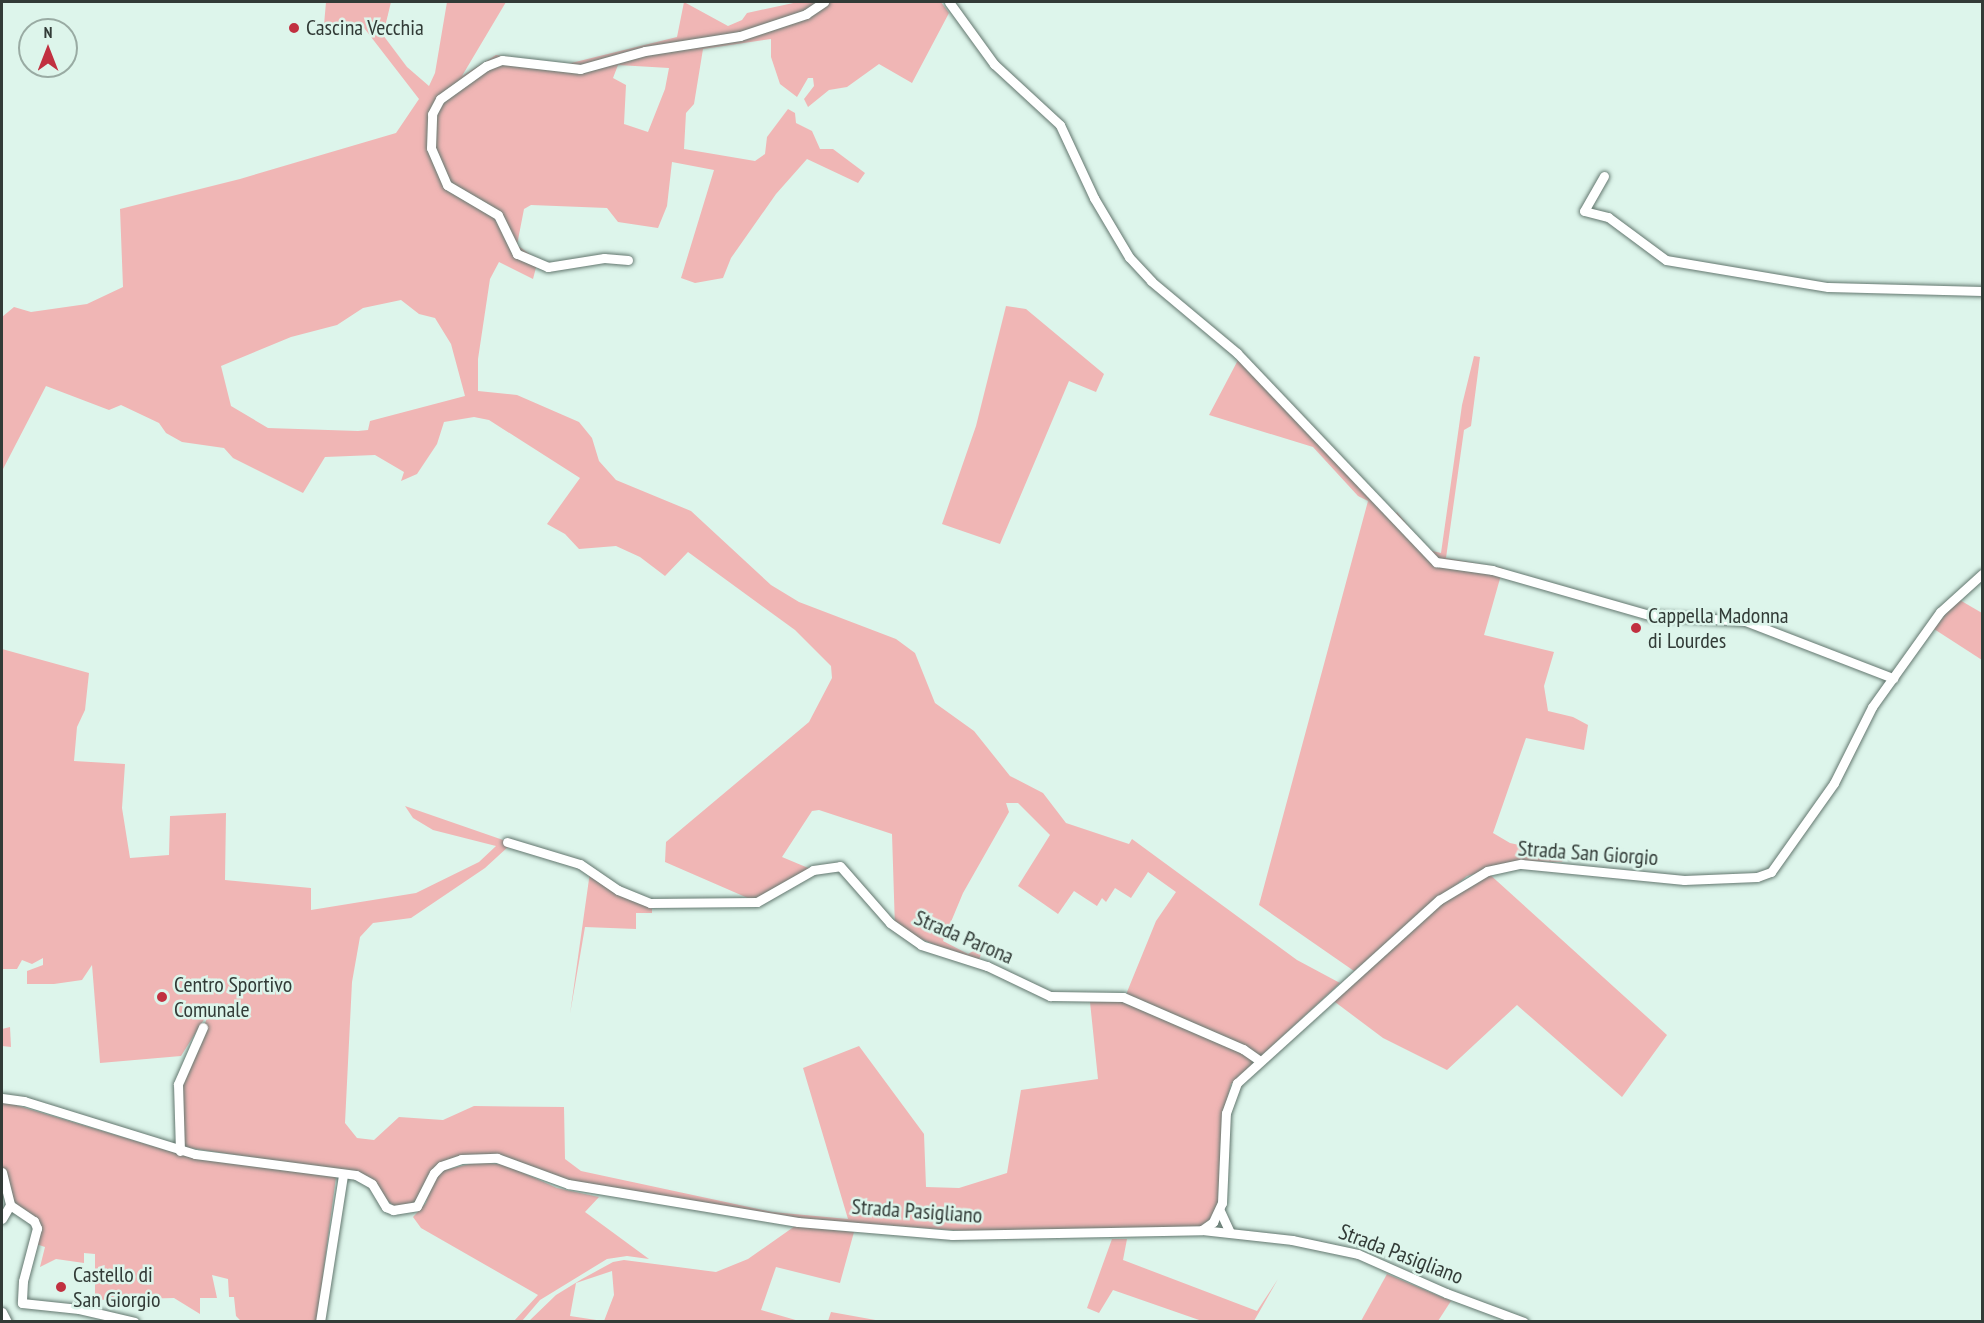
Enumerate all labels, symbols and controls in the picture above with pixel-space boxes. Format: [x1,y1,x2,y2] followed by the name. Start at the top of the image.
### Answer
[306,15,424,41] place label: Cascina Vecchia
[18,18,78,78] north arrow
[287,21,301,35] marker: Cascina Vecchia
[44,22,52,42] text: N
[1648,602,1788,654] place label: Cappella Madonna di Lourdes
[1629,621,1643,635] marker: Cappella Madonna di Lourdes
[1517,835,1659,871] street label: Strada San Giorgio
[910,904,1018,970] street label: Strada Parona
[174,971,292,1022] place label: Centro Sportivo Comunale
[155,990,169,1004] marker: Centro Sportivo Comunale
[851,1193,983,1229] street label: Strada Pasigliano
[1335,1218,1467,1290] street label: Strada Pasigliano
[73,1261,160,1312] place label: Castello di San Giorgio
[54,1280,68,1294] marker: Castello di San Giorgio

